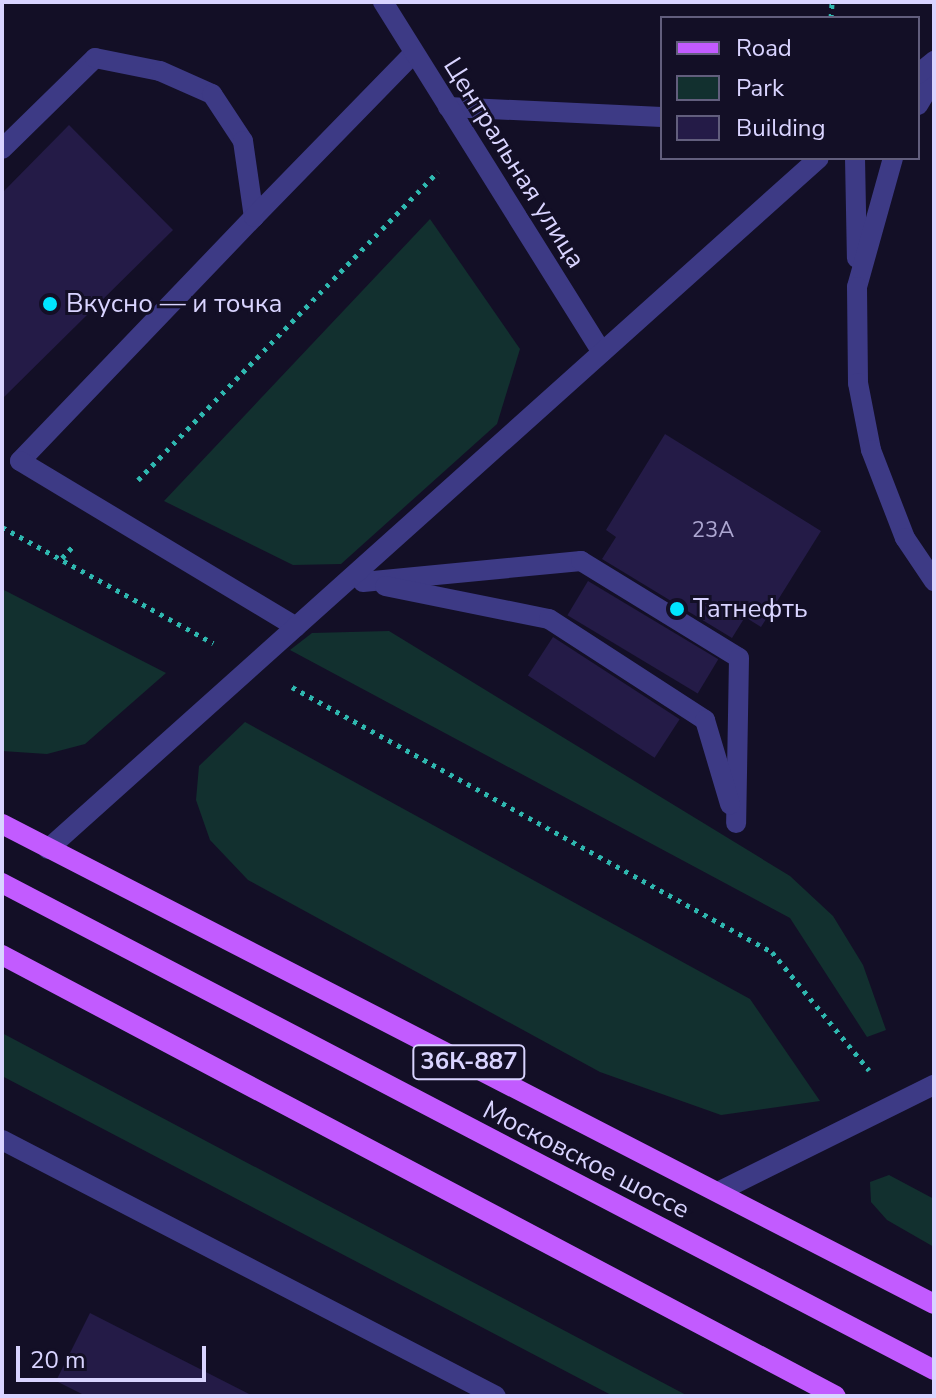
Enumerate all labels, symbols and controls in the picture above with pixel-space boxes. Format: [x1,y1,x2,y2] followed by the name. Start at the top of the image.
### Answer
[660,16,920,160] legend
[736,32,792,64] text: Road
[437,52,591,274] street label: Центральная улица
[736,72,784,104] text: Park
[736,112,826,144] text: Building
[66,288,282,320] place label: Вкусно — и точка
[41,295,59,313] marker: Вкусно — и точка
[692,518,734,544] house number: 23А
[693,593,808,625] place label: Татнефть
[668,600,686,618] marker: Татнефть
[411,1042,527,1082] road number: 36К-887
[478,1094,694,1226] street label: Московское шоссе
[20,1330,210,1380] scale bar
[30,1344,86,1376] text: 20 m

